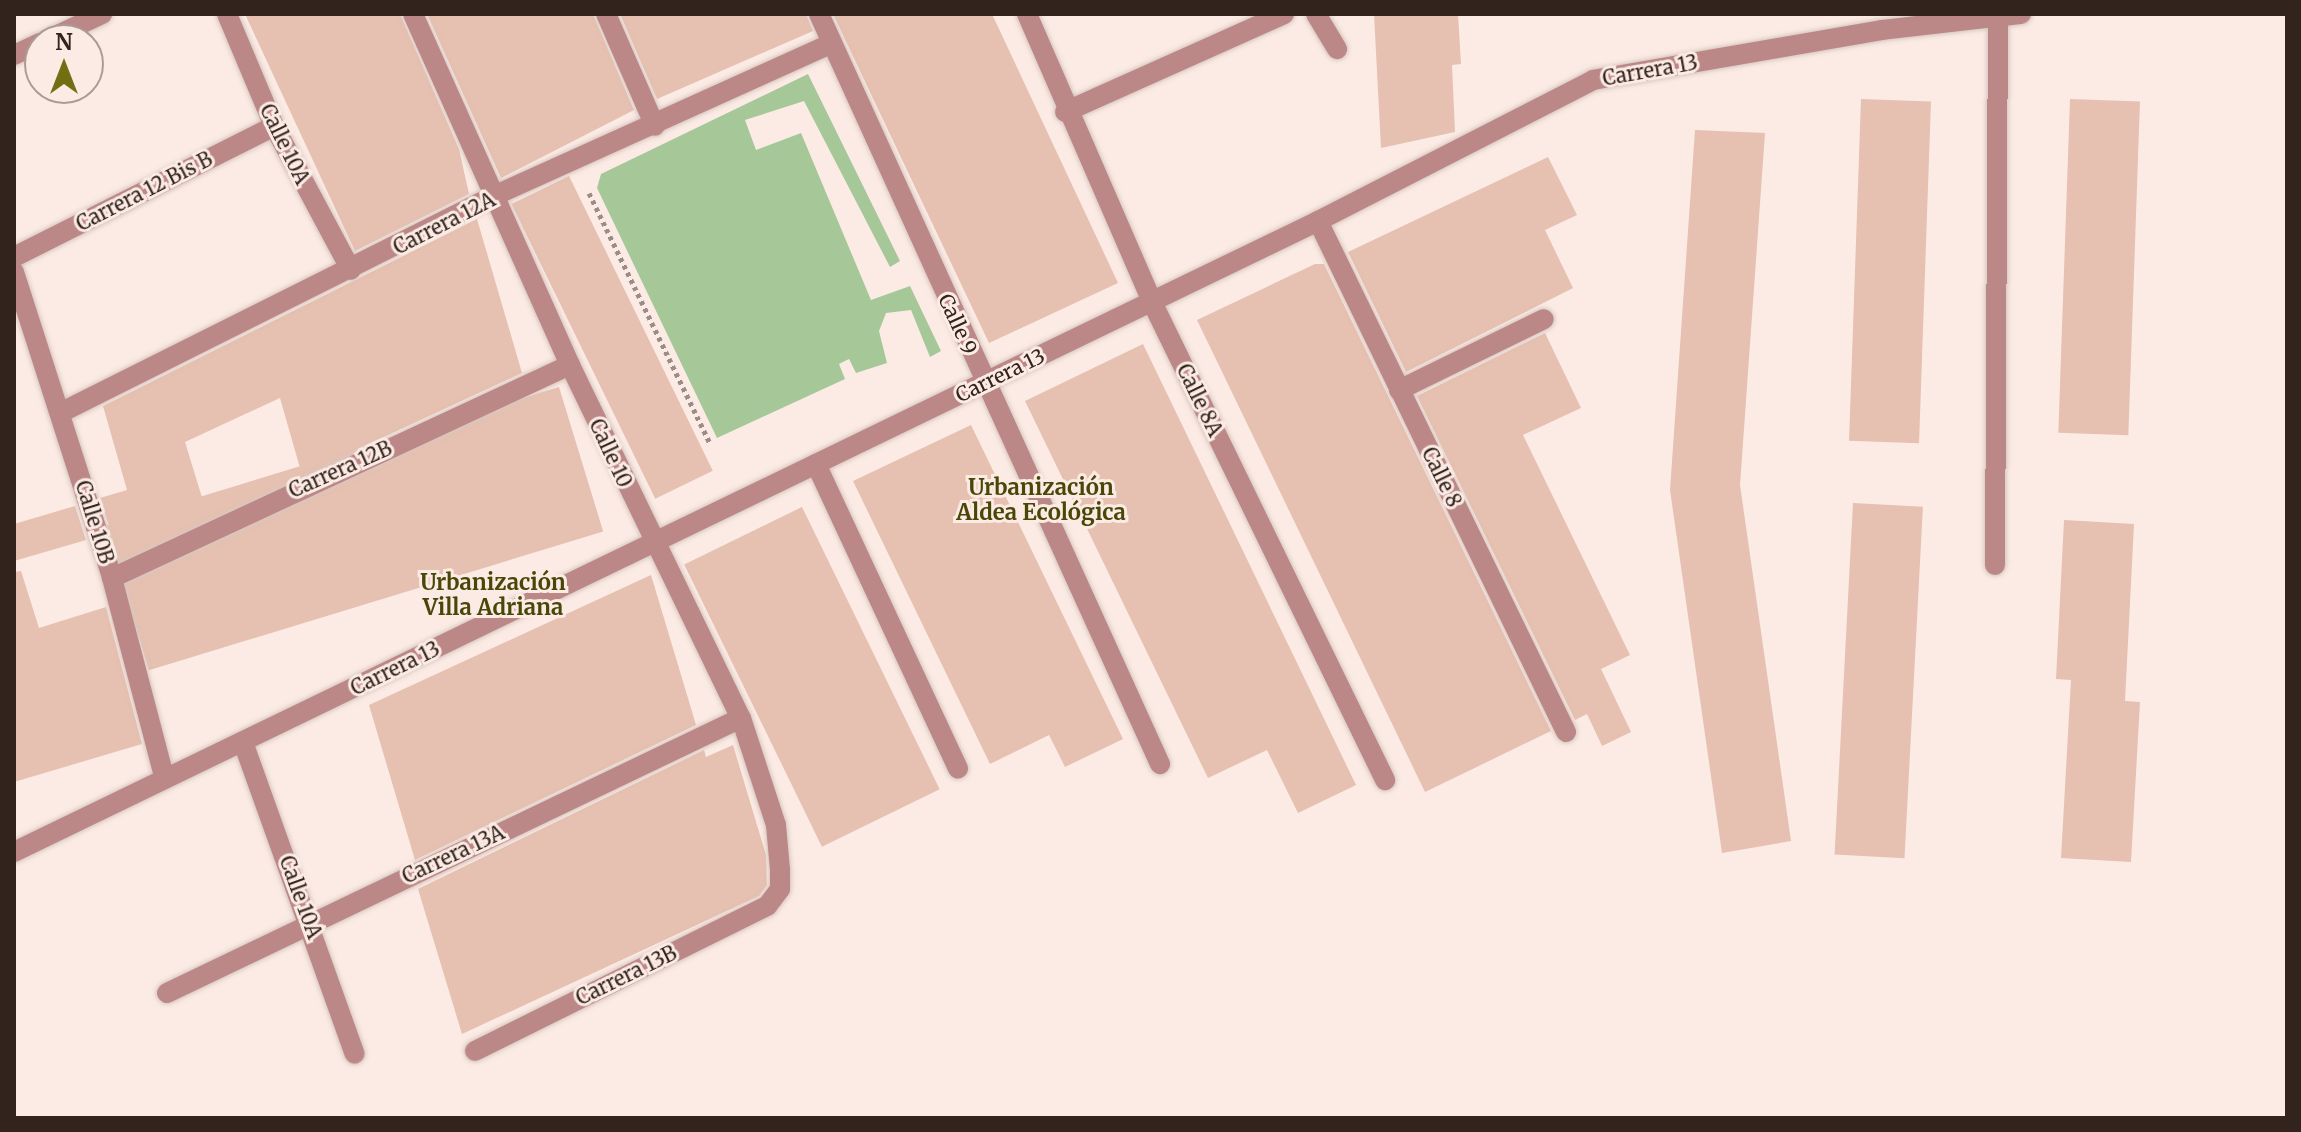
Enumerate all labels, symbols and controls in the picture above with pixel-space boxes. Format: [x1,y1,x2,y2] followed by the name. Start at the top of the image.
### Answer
[24,24,104,104] north arrow
[55,28,73,56] text: N
[1601,50,1699,90] street label: Carrera 13
[255,100,315,188] street label: Calle 10A
[72,146,216,236] street label: Carrera 12 Bis B
[389,187,499,259] street label: Carrera 12A
[934,290,982,358] street label: Calle 9
[952,343,1048,407] street label: Carrera 13
[1172,360,1228,440] street label: Calle 8A
[585,415,637,491] street label: Calle 10
[285,436,395,502] street label: Carrera 12B
[1417,443,1467,511] street label: Calle 8
[956,474,1126,526] district label: Urbanización Aldea Ecológica
[71,478,119,566] street label: Calle 10B
[420,569,566,620] district label: Urbanización Villa Adriana
[347,636,443,700] street label: Carrera 13
[398,820,508,888] street label: Carrera 13A
[275,852,327,942] street label: Calle 10A
[572,940,680,1010] street label: Carrera 13B

